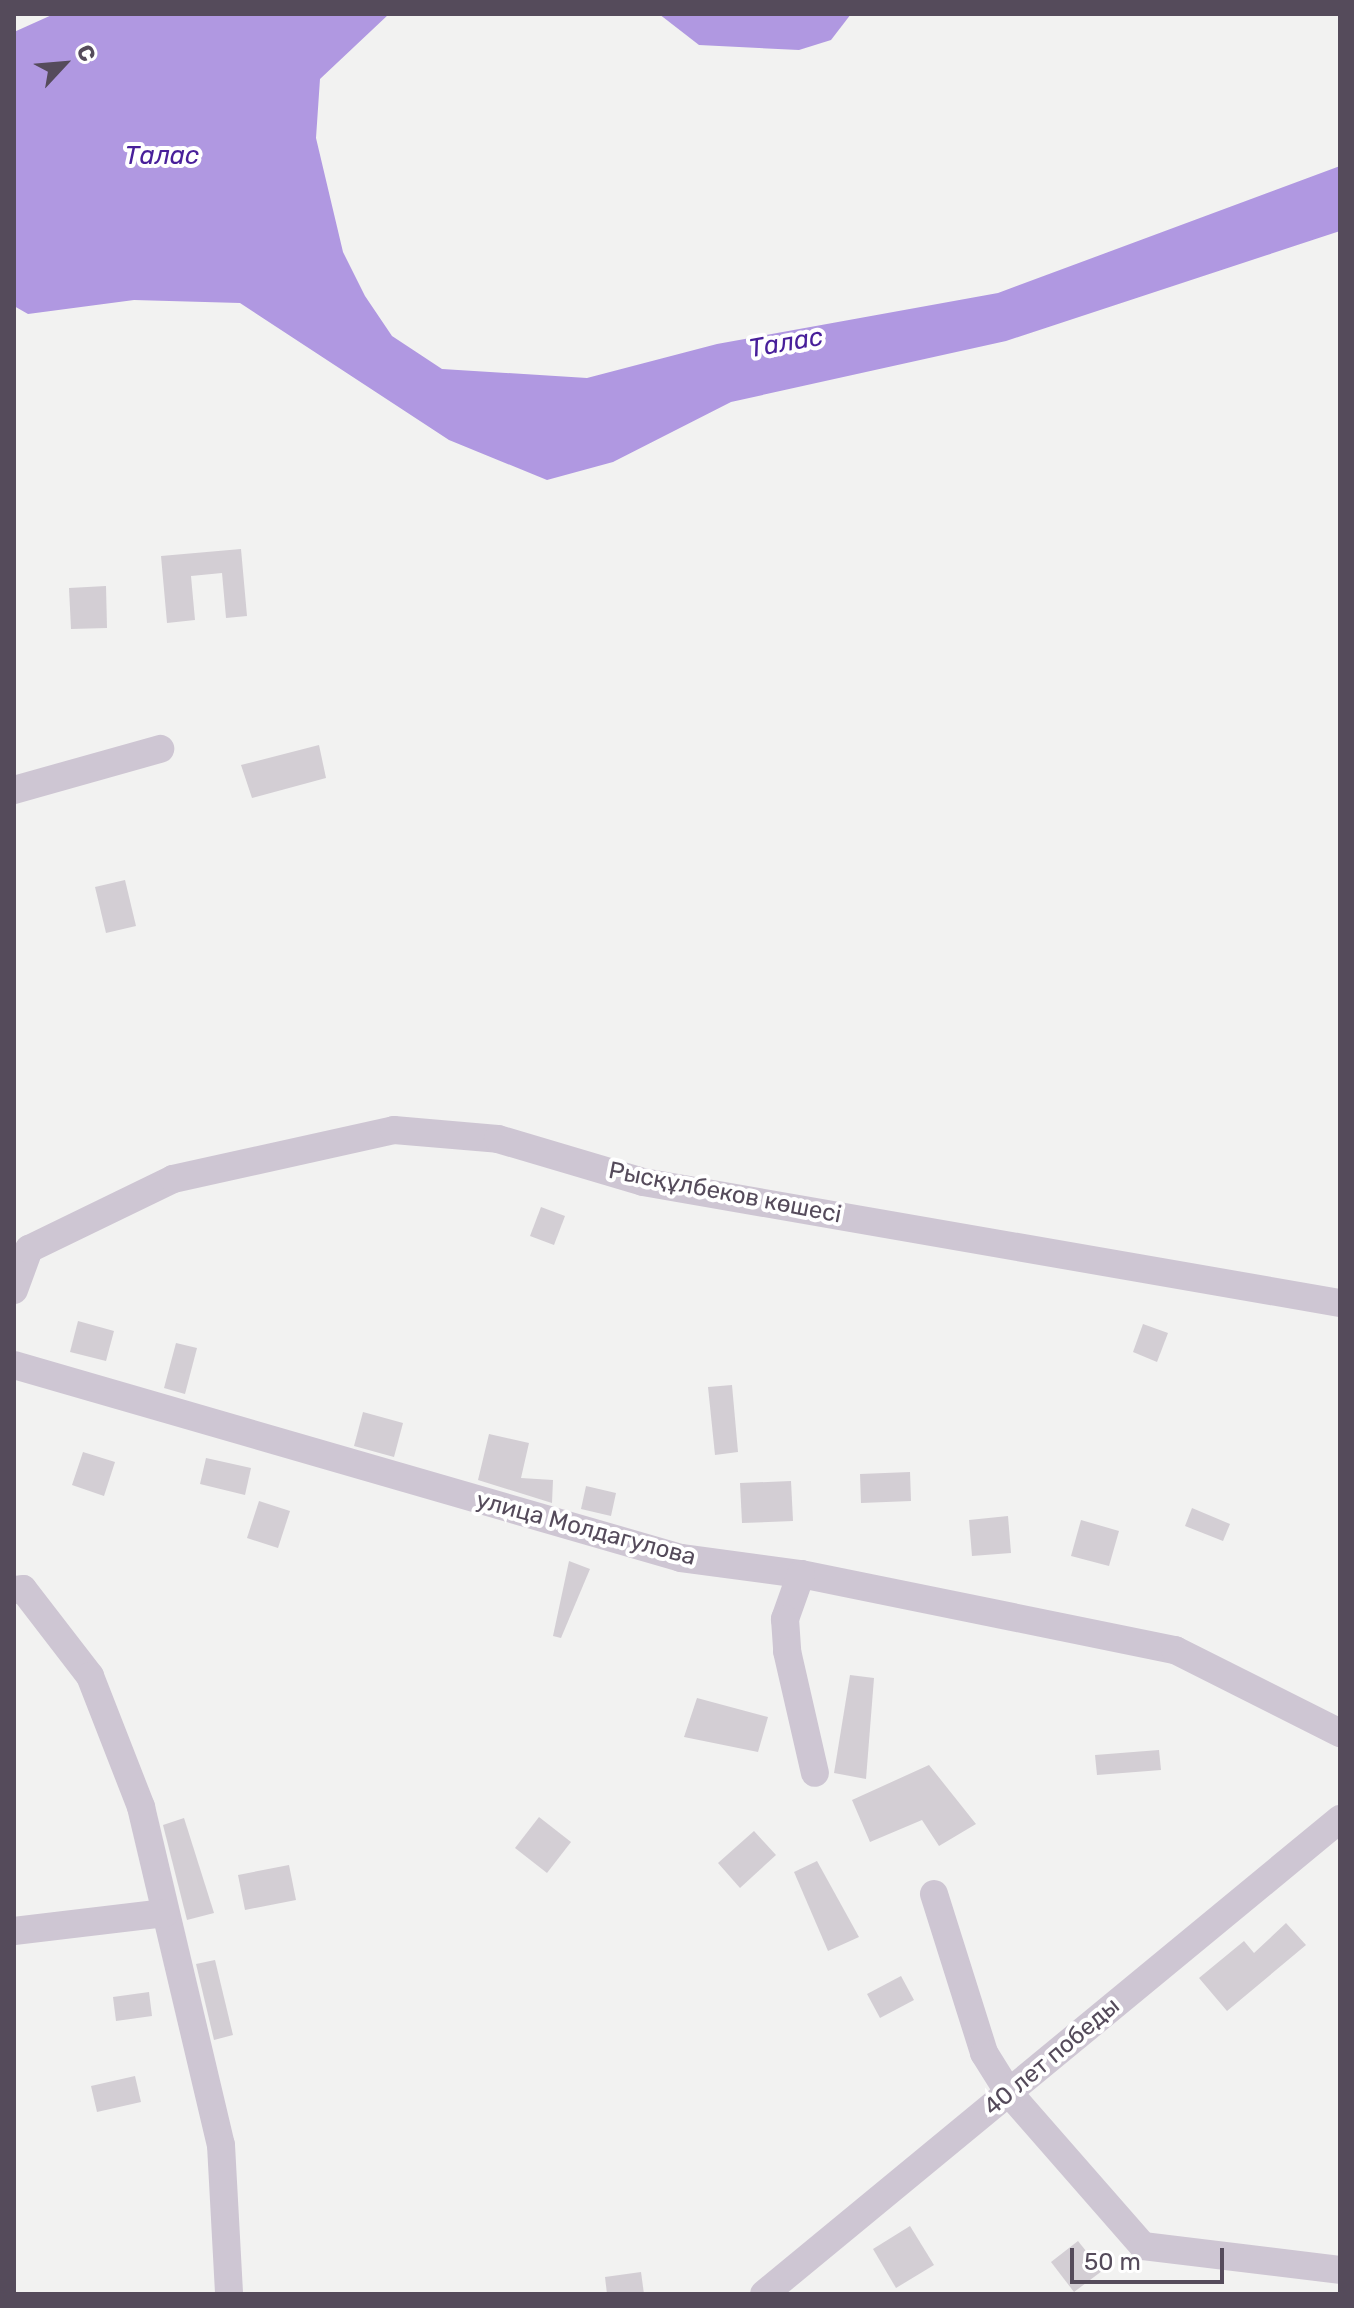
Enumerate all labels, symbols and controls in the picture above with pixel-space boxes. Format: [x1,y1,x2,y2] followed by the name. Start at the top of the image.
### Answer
[24,24,104,104] north arrow
[70,40,102,66] text: С
[125,140,199,172] water label: Талас
[746,321,826,365] water label: Талас
[606,1156,844,1230] street label: Рысқұлбеков көшесі
[473,1486,699,1572] street label: улица Молдагулова
[978,1992,1126,2122] street label: 40 лет победы
[1074,2232,1228,2282] scale bar
[1084,2248,1141,2276] text: 50 m

